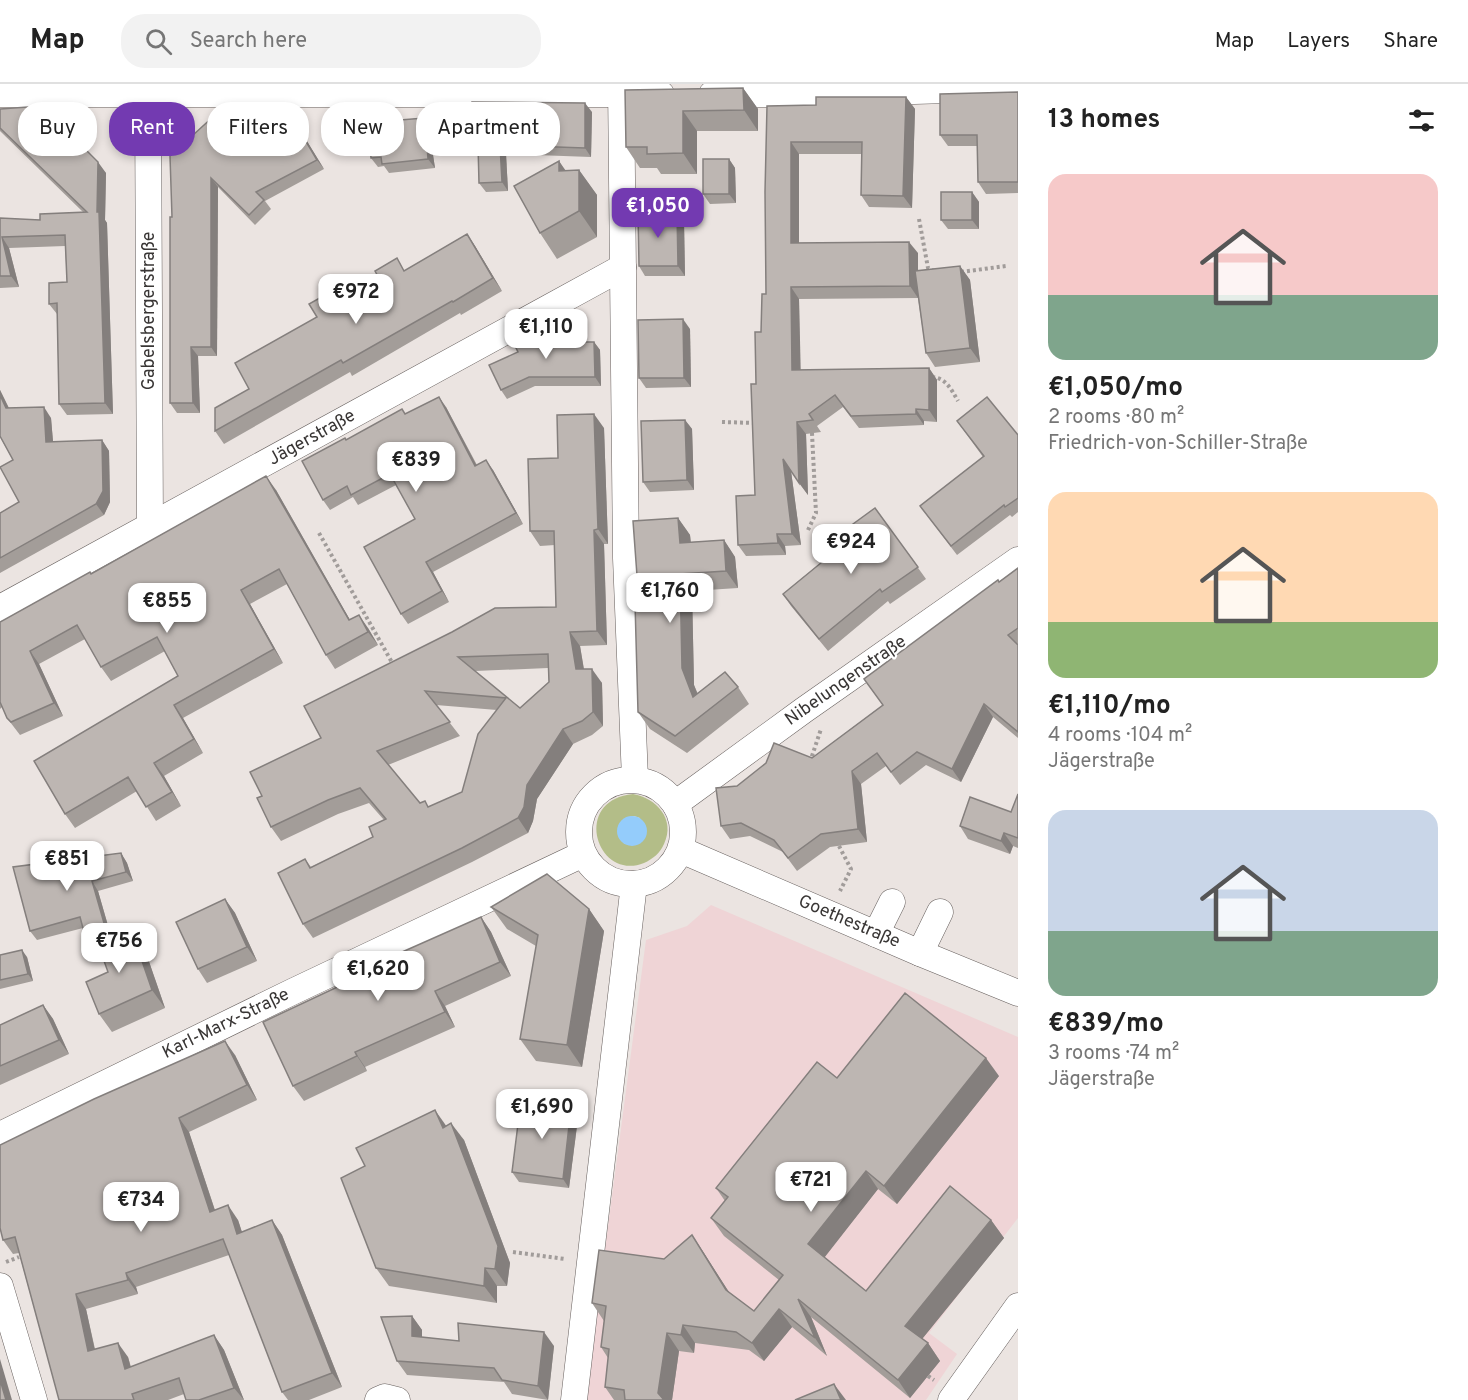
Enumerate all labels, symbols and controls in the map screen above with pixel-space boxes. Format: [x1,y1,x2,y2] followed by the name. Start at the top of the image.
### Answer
[121,14,541,68] search box
[30,23,85,59] text: Map
[142,25,175,58] icon: search
[190,28,307,55] text: Search here
[1215,28,1254,55] text: Map
[1287,28,1350,55] text: Layers
[1383,28,1438,55] text: Share
[18,102,97,156] chip: Buy
[109,102,195,156] chip: Rent
[207,102,309,156] chip: Filters
[321,102,404,156] chip: New
[416,102,560,156] chip: Apartment
[1048,104,1160,137] text: 13 homes
[1405,104,1438,137] icon: filters
[609,188,707,239] pin: €1,050
[626,194,690,220] text: €1,050
[1189,213,1297,321] icon: home
[138,232,161,390] street label: Gabelsbergerstraße
[320,274,392,325] pin: €972
[332,280,380,306] text: €972
[497,309,595,360] pin: €1,110
[518,315,574,341] text: €1,110
[1048,372,1183,405] text: €1,050/mo
[264,405,360,471] street label: Jägerstraße
[1048,405,1184,431] text: 2 rooms · 80 m²
[1048,431,1308,457] text: Friedrich-von-Schiller-Straße
[380,442,452,493] pin: €839
[391,448,441,474] text: €839
[815,524,887,575] pin: €924
[826,530,876,556] text: €924
[1189,531,1297,639] icon: home
[621,573,719,624] pin: €1,760
[640,579,700,605] text: €1,760
[131,583,203,634] pin: €855
[142,589,192,615] text: €855
[781,631,911,731] street label: Nibelungenstraße
[1048,690,1171,723] text: €1,110/mo
[1048,723,1192,749] text: 4 rooms · 104 m²
[1048,749,1155,775] text: Jägerstraße
[31,841,103,892] pin: €851
[44,847,90,873] text: €851
[1189,849,1297,957] icon: home
[794,890,904,954] street label: Goethestraße
[83,923,155,974] pin: €756
[95,929,143,955] text: €756
[329,951,427,1002] pin: €1,620
[346,957,410,983] text: €1,620
[159,983,293,1065] street label: Karl-Marx-Straße
[1048,1008,1164,1041] text: €839/mo
[1048,1041,1179,1067] text: 3 rooms · 74 m²
[1048,1067,1155,1093] text: Jägerstraße
[493,1089,591,1140] pin: €1,690
[510,1095,574,1121] text: €1,690
[775,1162,847,1213] pin: €721
[789,1168,833,1194] text: €721
[105,1182,177,1233] pin: €734
[117,1188,165,1214] text: €734

